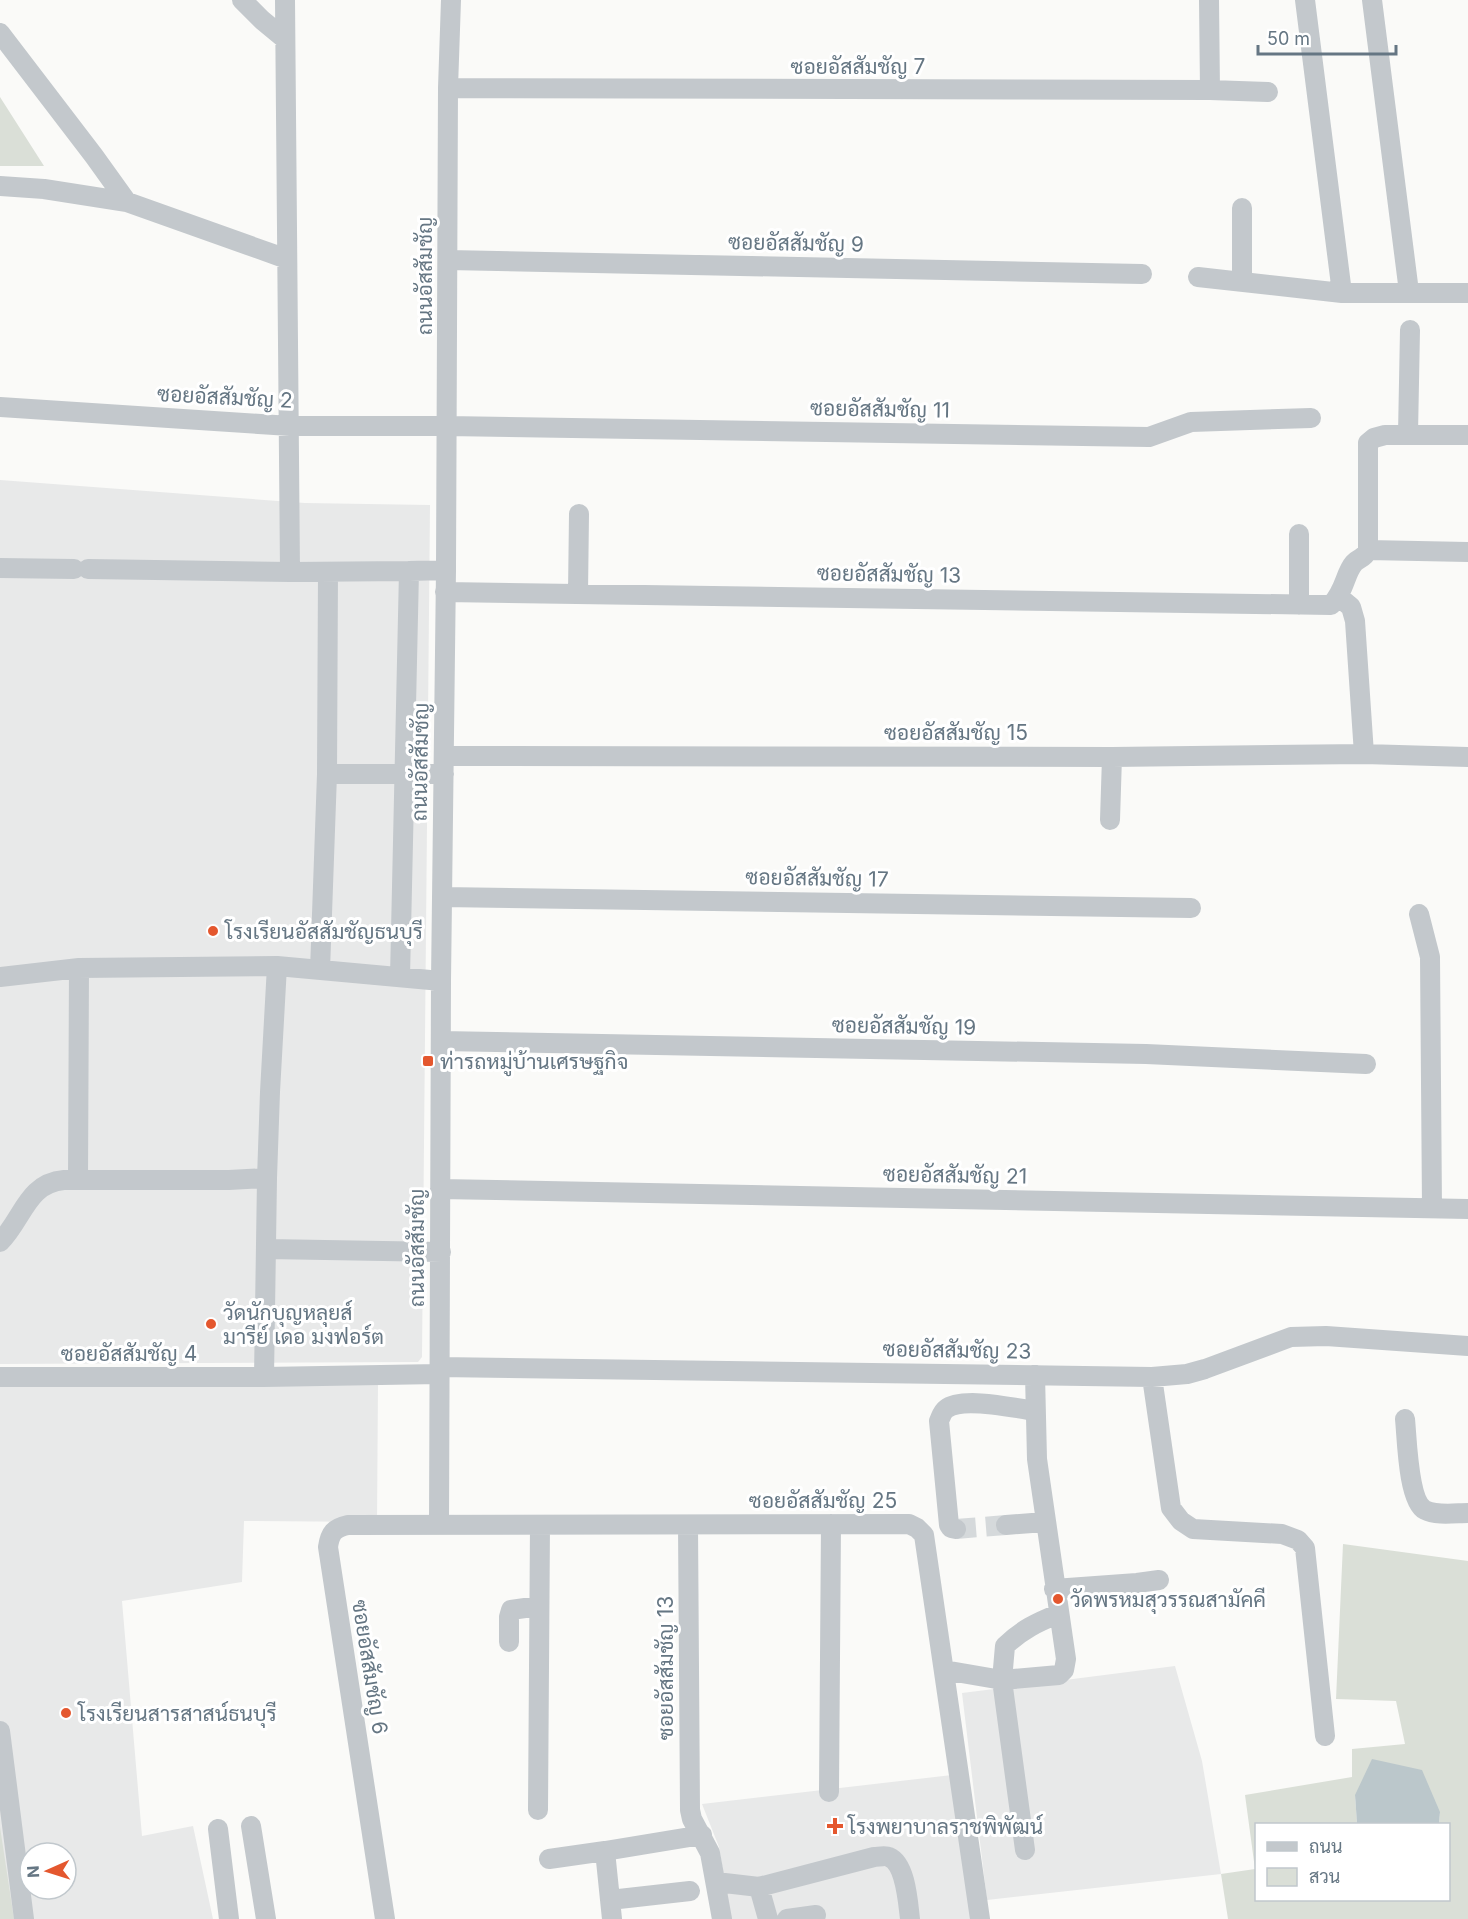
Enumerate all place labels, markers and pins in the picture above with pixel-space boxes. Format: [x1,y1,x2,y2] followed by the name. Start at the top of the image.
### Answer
[224,919,423,946] place label: โรงเรียนอัสสัมชัญธนบุรี
[206,924,220,938] marker: โรงเรียนอัสสัมชัญธนบุรี
[440,1049,628,1077] place label: ท่ารถหมู่บ้านเศรษฐกิจ
[421,1054,435,1068] marker: ท่ารถหมู่บ้านเศรษฐกิจ
[223,1299,384,1349] place label: วัดนักบุญหลุยส์ มารีย์ เดอ มงฟอร์ต
[204,1317,218,1331] marker: วัดนักบุญหลุยส์ มารีย์ เดอ มงฟอร์ต
[1070,1587,1266,1614] place label: วัดพรหมสุวรรณสามัคคี
[1051,1592,1065,1606] marker: วัดพรหมสุวรรณสามัคคี
[77,1700,277,1728] place label: โรงเรียนสารสาสน์ธนบุรี
[59,1706,73,1720] marker: โรงเรียนสารสาสน์ธนบุรี
[847,1813,1043,1839] place label: โรงพยาบาลราชพิพัฒน์
[826,1817,844,1835] marker: โรงพยาบาลราชพิพัฒน์

